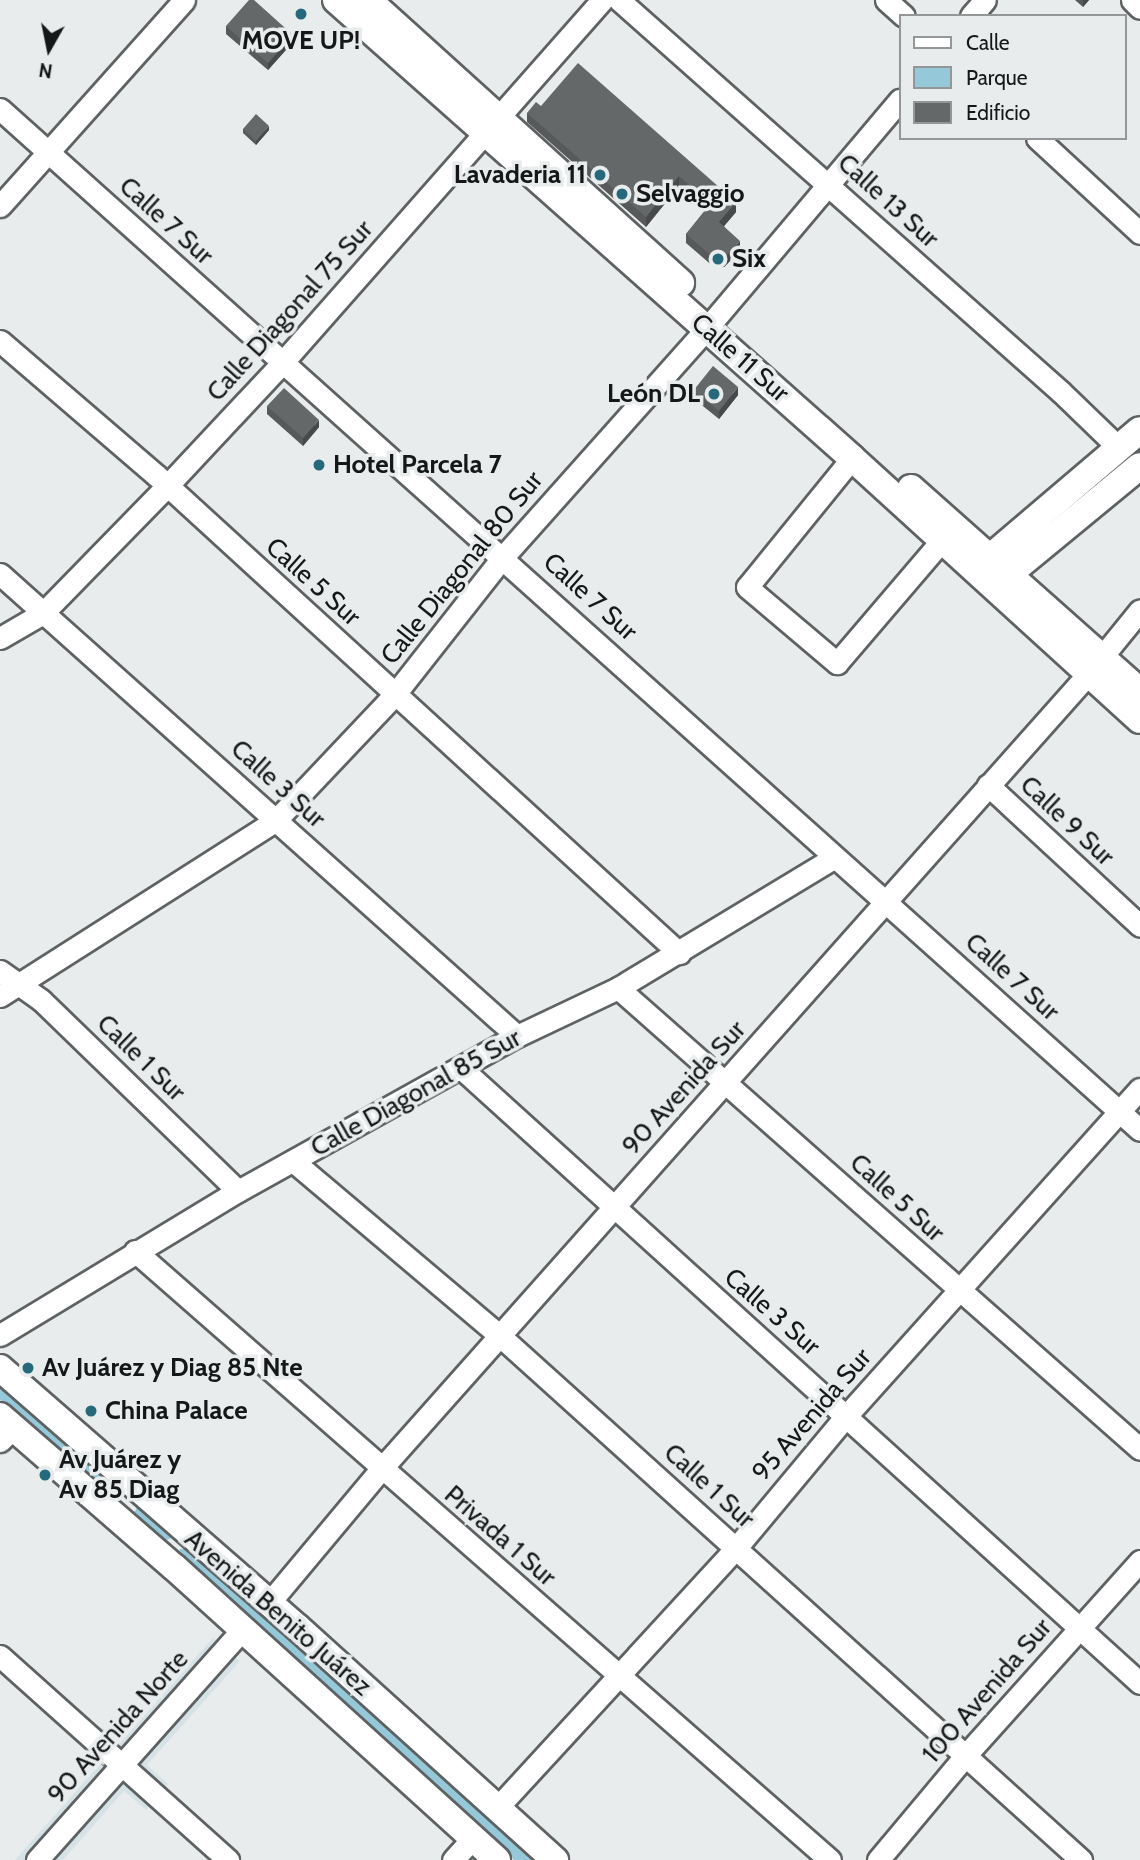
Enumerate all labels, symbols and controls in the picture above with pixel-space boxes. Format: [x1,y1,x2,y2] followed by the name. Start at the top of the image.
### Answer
[293,6,309,22] marker: MOVE UP!
[14,14,84,84] north arrow
[898,14,1126,140] legend
[242,25,360,57] place label: MOVE UP!
[966,30,1010,55] text: Calle
[37,58,54,83] text: N
[966,65,1028,90] text: Parque
[966,100,1030,125] text: Edificio
[831,148,945,254] street label: Calle 13 Sur
[454,159,586,191] place label: Lavaderia 11
[592,167,608,183] marker: Lavaderia 11
[113,171,219,271] street label: Calle 7 Sur
[636,178,745,210] place label: Selvaggio
[614,186,630,202] marker: Selvaggio
[201,214,379,408] street label: Calle Diagonal 75 Sur
[732,243,766,275] place label: Six
[710,251,726,267] marker: Six
[685,307,795,409] street label: Calle 11 Sur
[607,378,700,410] place label: León DL
[706,386,722,402] marker: León DL
[333,449,502,481] place label: Hotel Parcela 7
[311,457,327,473] marker: Hotel Parcela 7
[375,465,549,671] street label: Calle Diagonal 80 Sur
[259,531,367,633] street label: Calle 5 Sur
[537,547,643,647] street label: Calle 7 Sur
[224,733,332,835] street label: Calle 3 Sur
[1013,770,1121,872] street label: Calle 9 Sur
[959,927,1065,1027] street label: Calle 7 Sur
[90,1008,192,1108] street label: Calle 1 Sur
[616,1015,752,1161] street label: 90 Avenida Sur
[306,1022,526,1164] street label: Calle Diagonal 85 Sur
[843,1147,951,1249] street label: Calle 5 Sur
[718,1262,826,1362] street label: Calle 3 Sur
[746,1342,878,1488] street label: 95 Avenida Sur
[42,1352,303,1384] place label: Av Juárez y Diag 85 Nte
[20,1360,36,1376] marker: Av Juárez y Diag 85 Nte
[105,1395,248,1427] place label: China Palace
[83,1403,99,1419] marker: China Palace
[657,1437,761,1535] street label: Calle 1 Sur
[59,1444,181,1506] place label: Av Juárez y Av 85 Diag
[37,1467,53,1483] marker: Av Juárez y Av 85 Diag
[438,1479,562,1593] street label: Privada 1 Sur
[178,1523,378,1703] street label: Avenida Benito Juárez
[916,1612,1058,1770] street label: 100 Avenida Sur
[41,1644,195,1810] street label: 90 Avenida Norte

